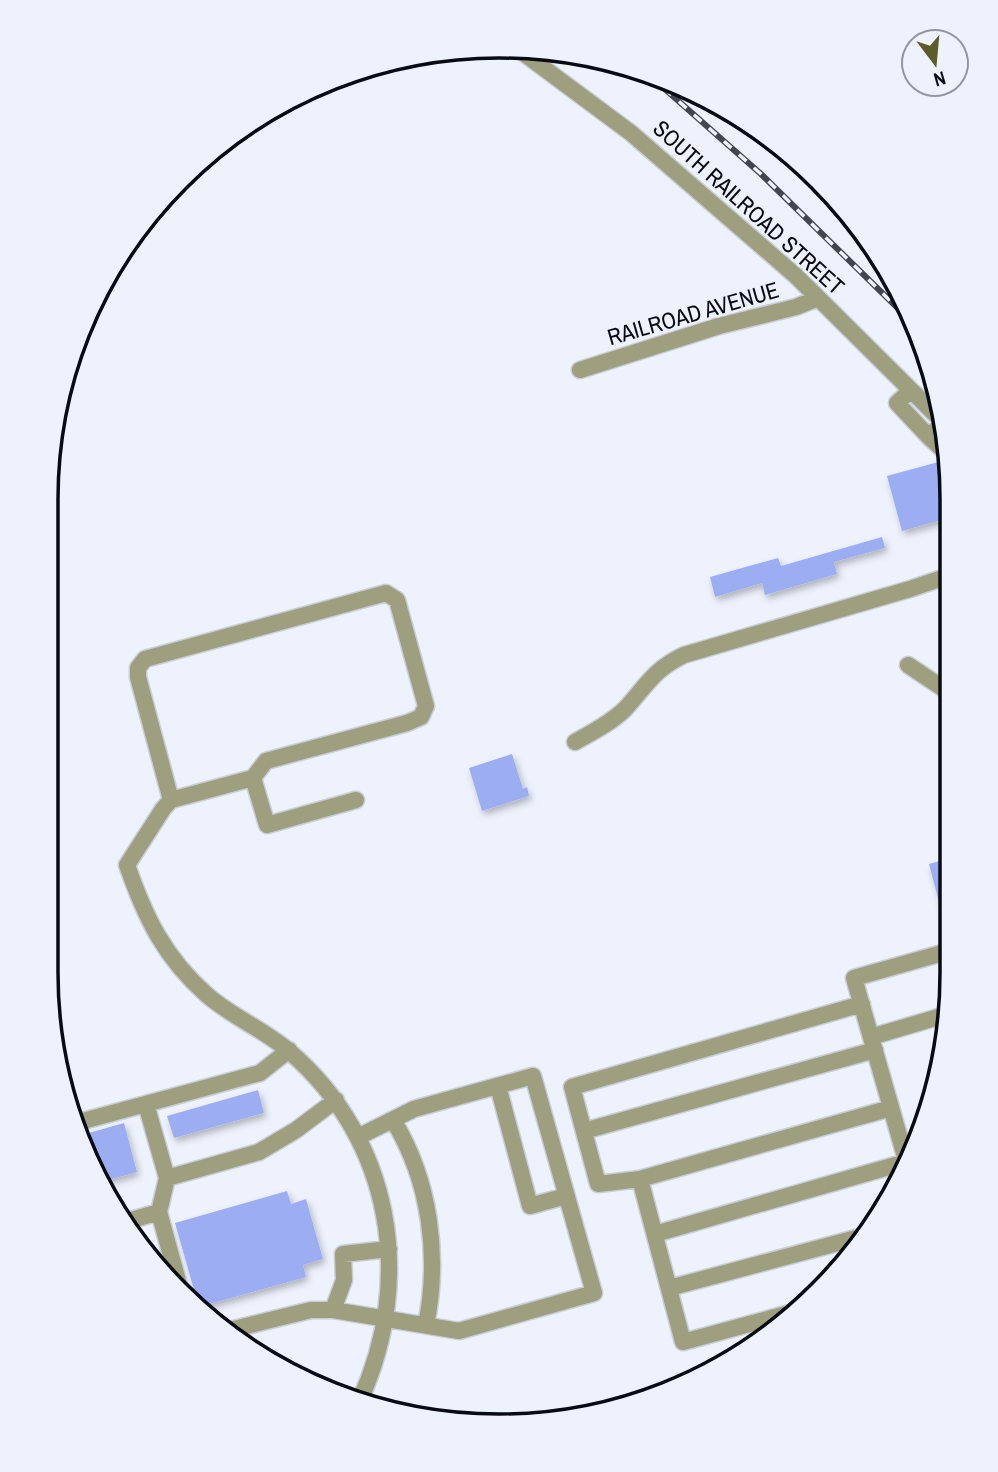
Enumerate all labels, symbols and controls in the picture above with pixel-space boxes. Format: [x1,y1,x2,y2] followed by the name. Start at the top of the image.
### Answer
[900,28,970,98] north arrow
[931,65,949,93] text: N
[647,113,852,302] street label: SOUTH RAILROAD STREET
[604,274,782,352] street label: RAILROAD AVENUE

